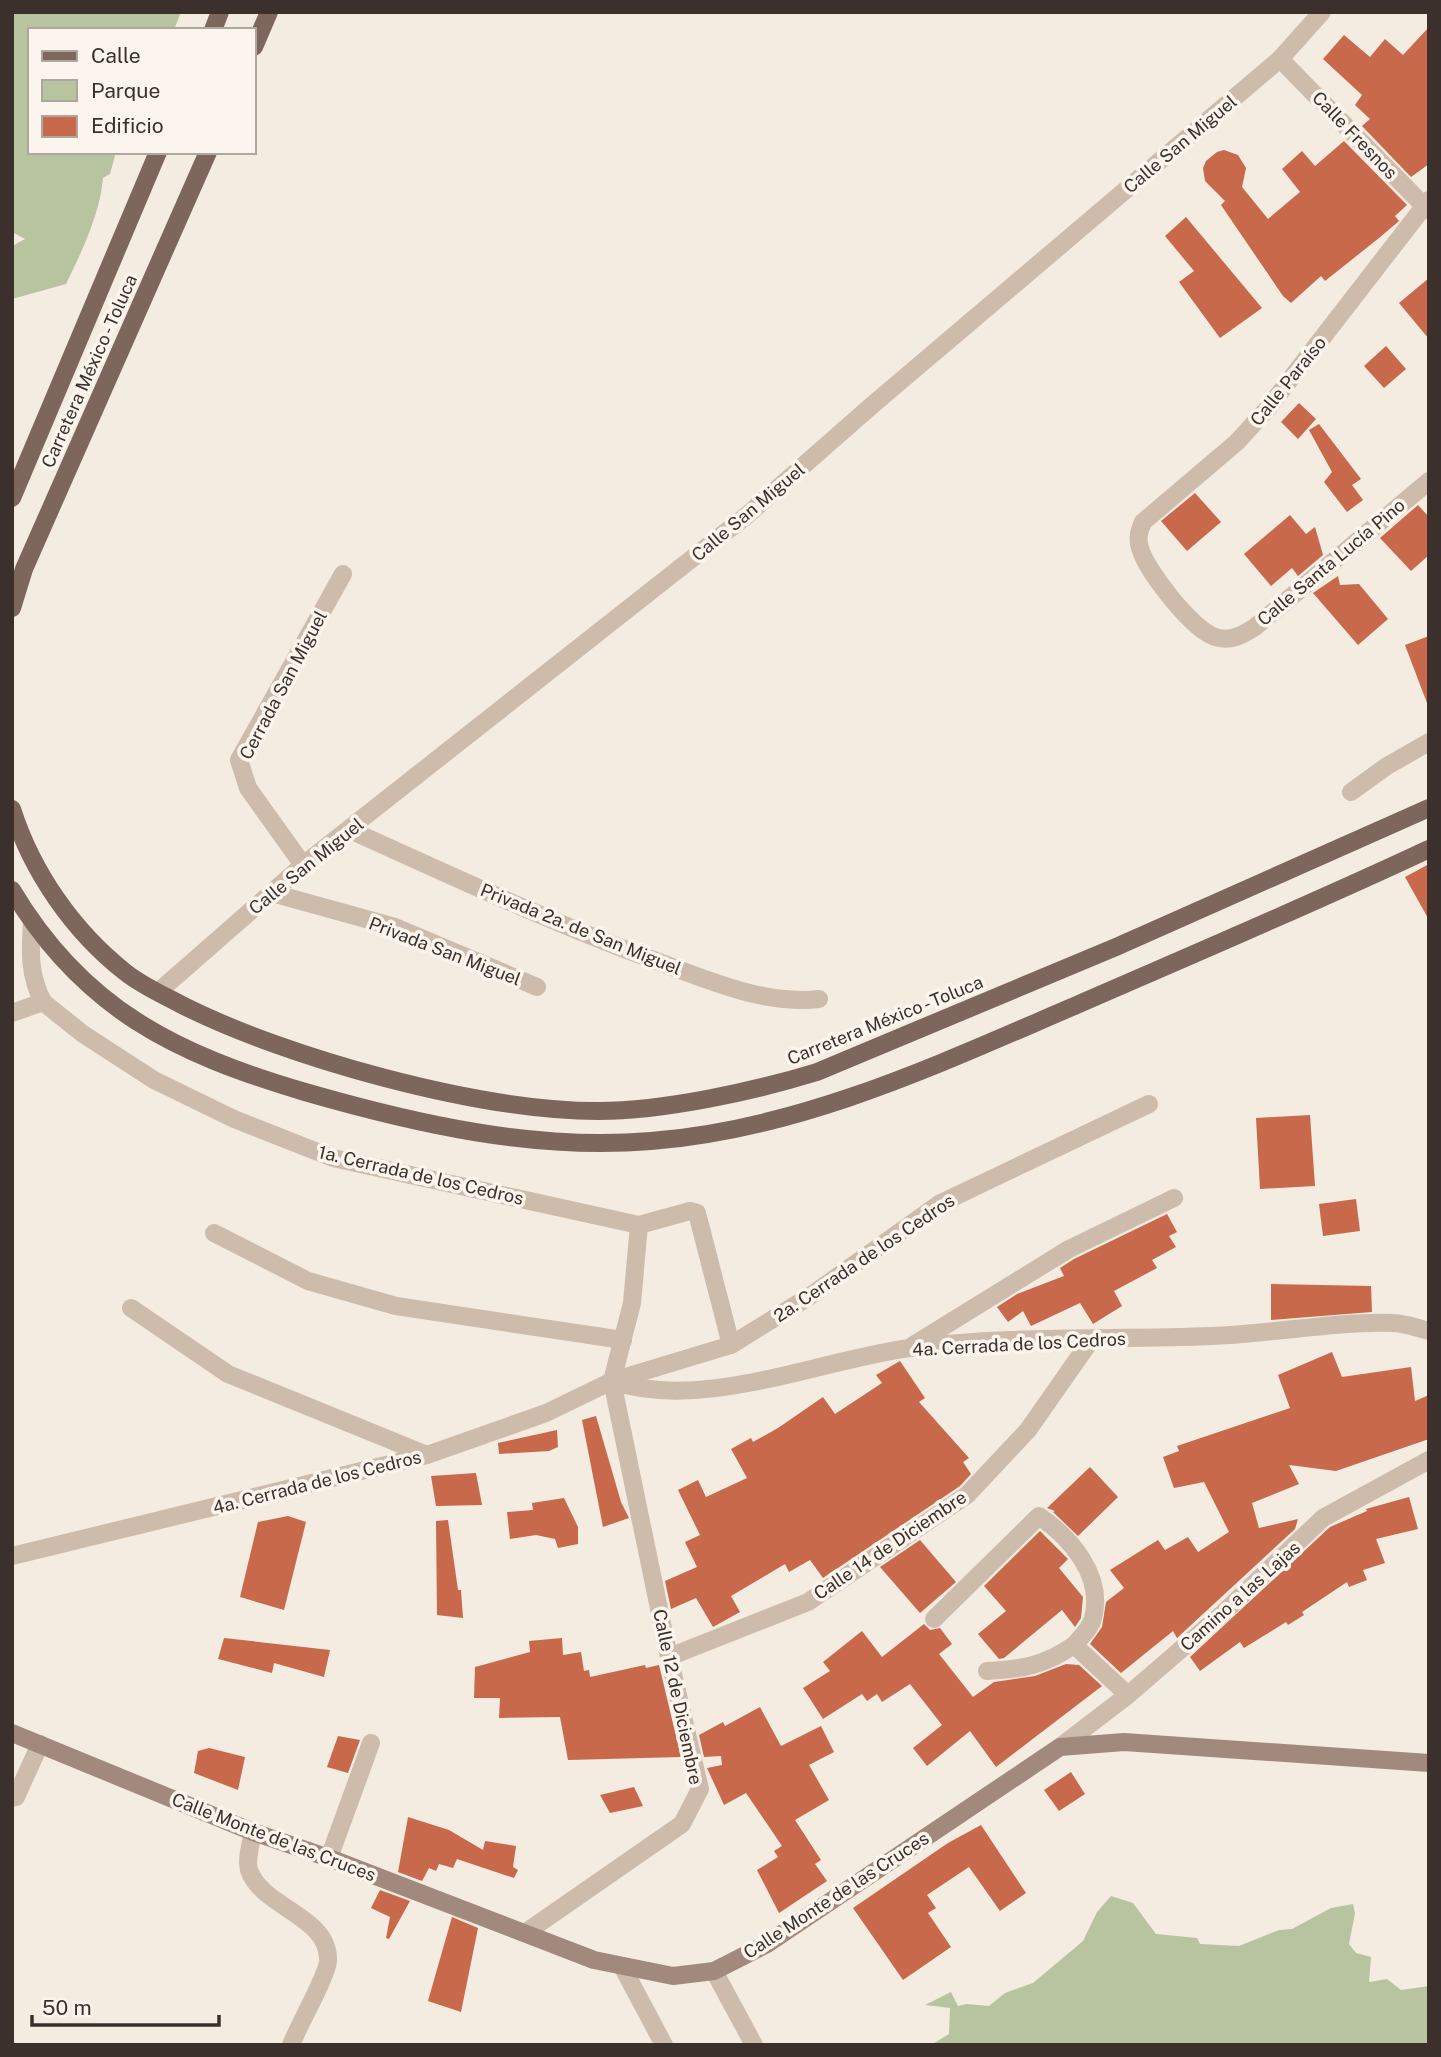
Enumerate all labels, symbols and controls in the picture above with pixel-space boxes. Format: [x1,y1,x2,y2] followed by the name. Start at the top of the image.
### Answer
[28,28,256,154] legend
[91,43,141,68] text: Calle
[91,78,160,103] text: Parque
[1308,87,1402,183] street label: Calle Fresnos
[1119,91,1241,197] street label: Calle San Miguel
[91,113,164,138] text: Edificio
[37,271,141,471] street label: Carretera México - Toluca
[1246,332,1330,430] street label: Calle Paraíso
[687,459,809,565] street label: Calle San Miguel
[1253,494,1409,630] street label: Calle Santa Lucía Pino
[235,607,331,763] street label: Cerrada San Miguel
[245,813,367,919] street label: Calle San Miguel
[477,879,685,979] street label: Privada 2a. de San Miguel
[366,912,524,990] street label: Privada San Miguel
[784,971,986,1069] street label: Carretera México - Toluca
[316,1141,526,1209] street label: 1a. Cerrada de los Cedros
[770,1190,958,1326] street label: 2a. Cerrada de los Cedros
[912,1328,1126,1360] street label: 4a. Cerrada de los Cedros
[211,1446,423,1518] street label: 4a. Cerrada de los Cedros
[810,1486,970,1604] street label: Calle 14 de Diciembre
[1176,1537,1304,1655] street label: Camino a las Lajas
[649,1607,707,1787] street label: Calle 12 de Diciembre
[169,1788,379,1886] street label: Calle Monte de las Cruces
[739,1827,933,1963] street label: Calle Monte de las Cruces
[32,1983,219,2027] scale bar
[42,1995,92,2020] text: 50 m

